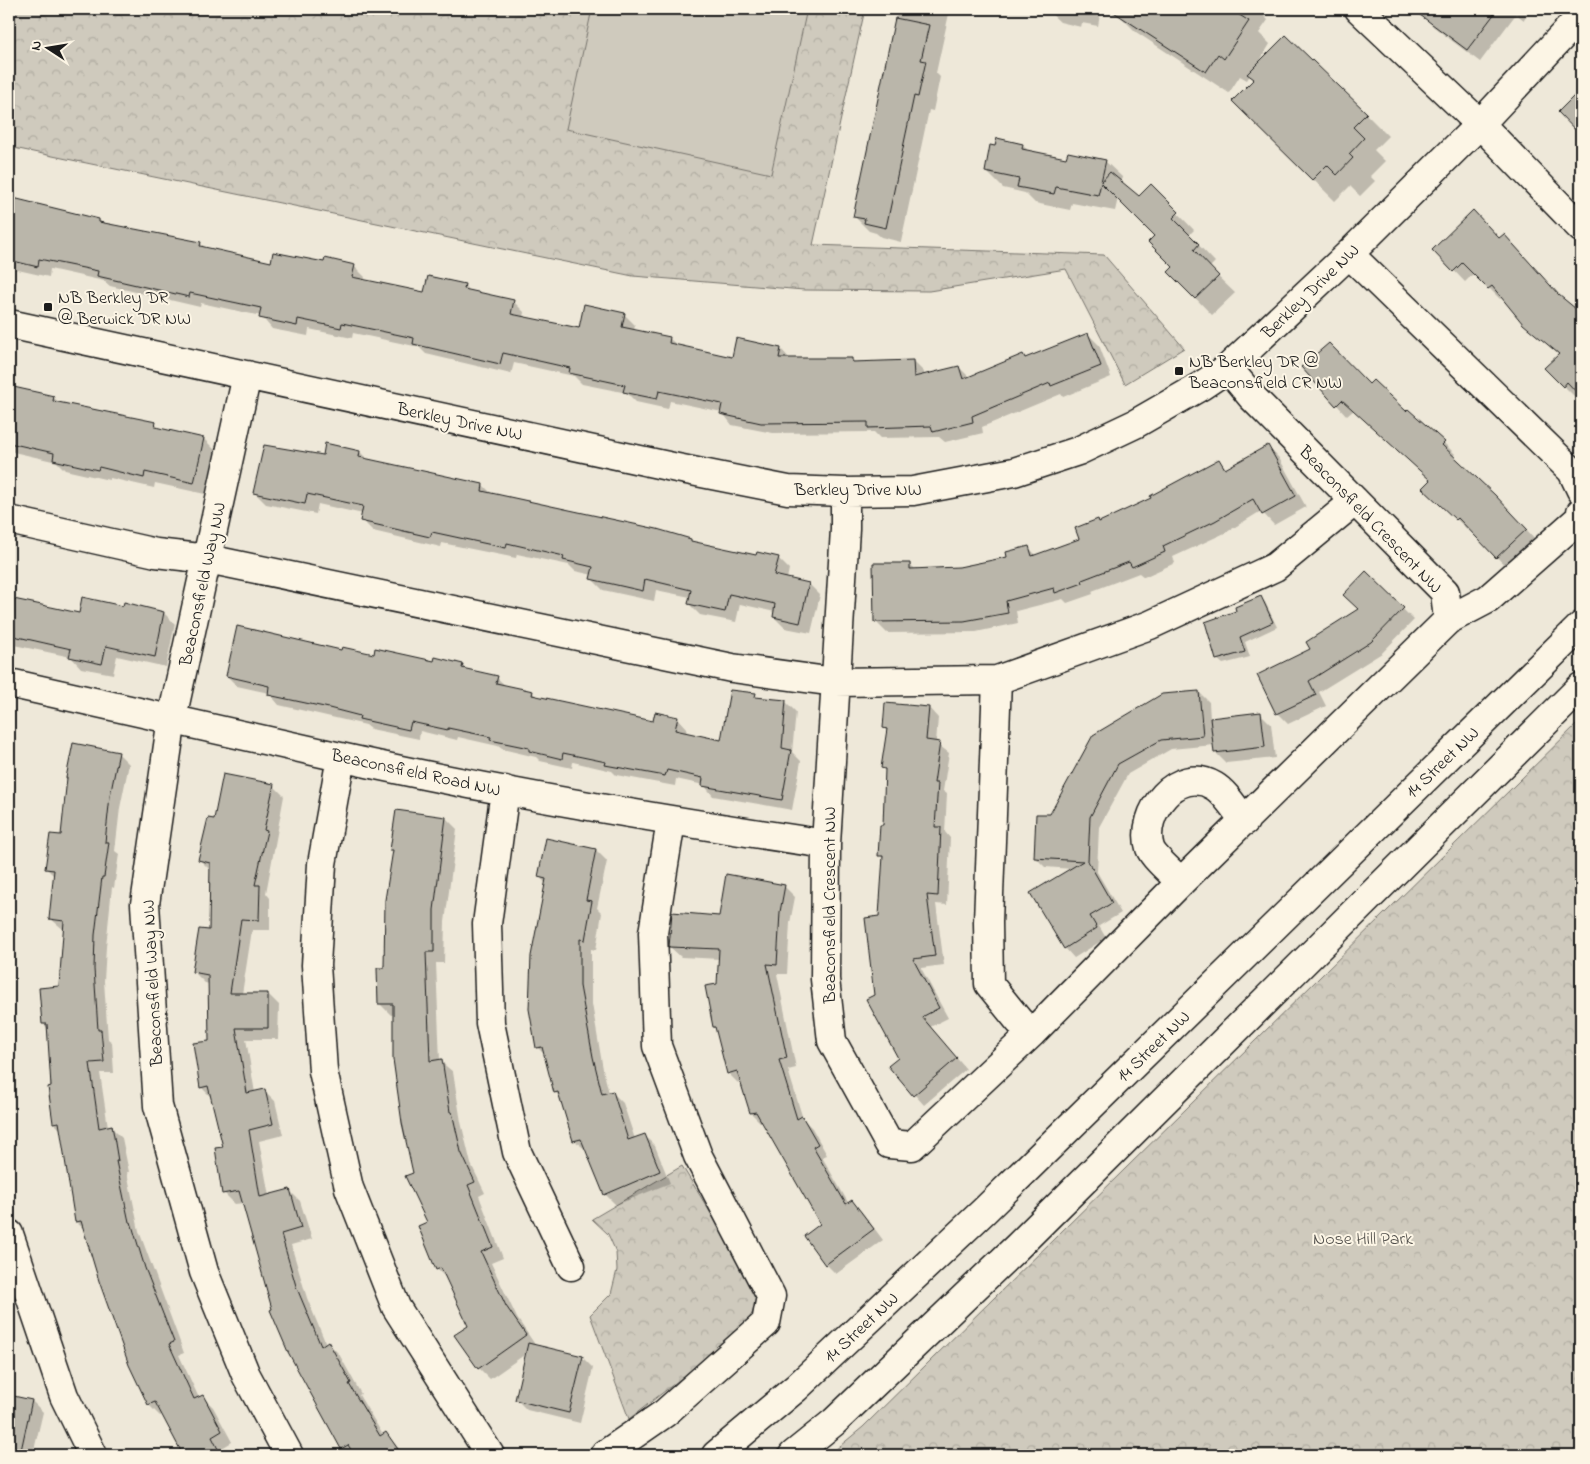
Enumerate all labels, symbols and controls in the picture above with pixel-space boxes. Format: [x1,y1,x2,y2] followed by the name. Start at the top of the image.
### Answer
[22,22,72,72] north arrow
[25,39,48,52] text: N
[1256,239,1366,347] street label: Berkley Drive NW
[58,286,191,333] place label: NB Berkley DR @ Berwick DR NW
[42,301,54,313] marker: NB Berkley DR @ Berwick DR NW
[1188,350,1342,397] place label: NB Berkley DR @ Beaconsfield CR NW
[1173,365,1185,377] marker: NB Berkley DR @ Beaconsfield CR NW
[394,397,525,449] street label: Berkley Drive NW
[1291,440,1447,600] street label: Beaconsfield Crescent NW
[793,478,922,504] street label: Berkley Drive NW
[174,500,234,670] street label: Beaconsfield Way NW
[1401,722,1486,805] street label: 14 Street NW
[328,743,503,805] street label: Beaconsfield Road NW
[818,807,844,1004] street label: Beaconsfield Crescent NW
[137,899,171,1068] street label: Beaconsfield Way NW
[1112,1006,1197,1089] street label: 14 Street NW
[1313,1227,1413,1253] park label: Nose Hill Park
[819,1287,905,1370] street label: 14 Street NW

